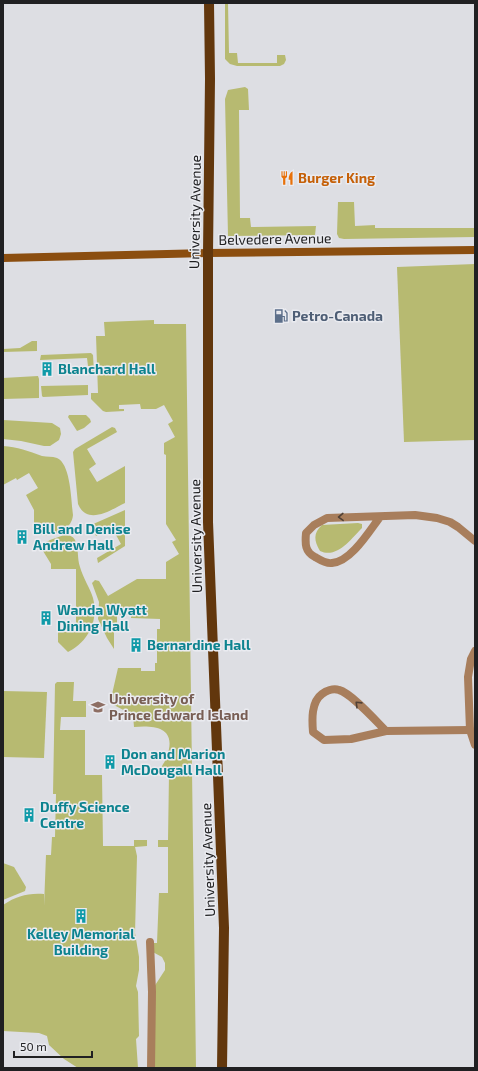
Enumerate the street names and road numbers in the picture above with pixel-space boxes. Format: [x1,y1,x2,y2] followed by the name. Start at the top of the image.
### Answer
[185,155,204,269] street label: University Avenue
[218,229,332,248] street label: Belvedere Avenue
[186,479,205,593] street label: University Avenue
[197,803,218,917] street label: University Avenue

